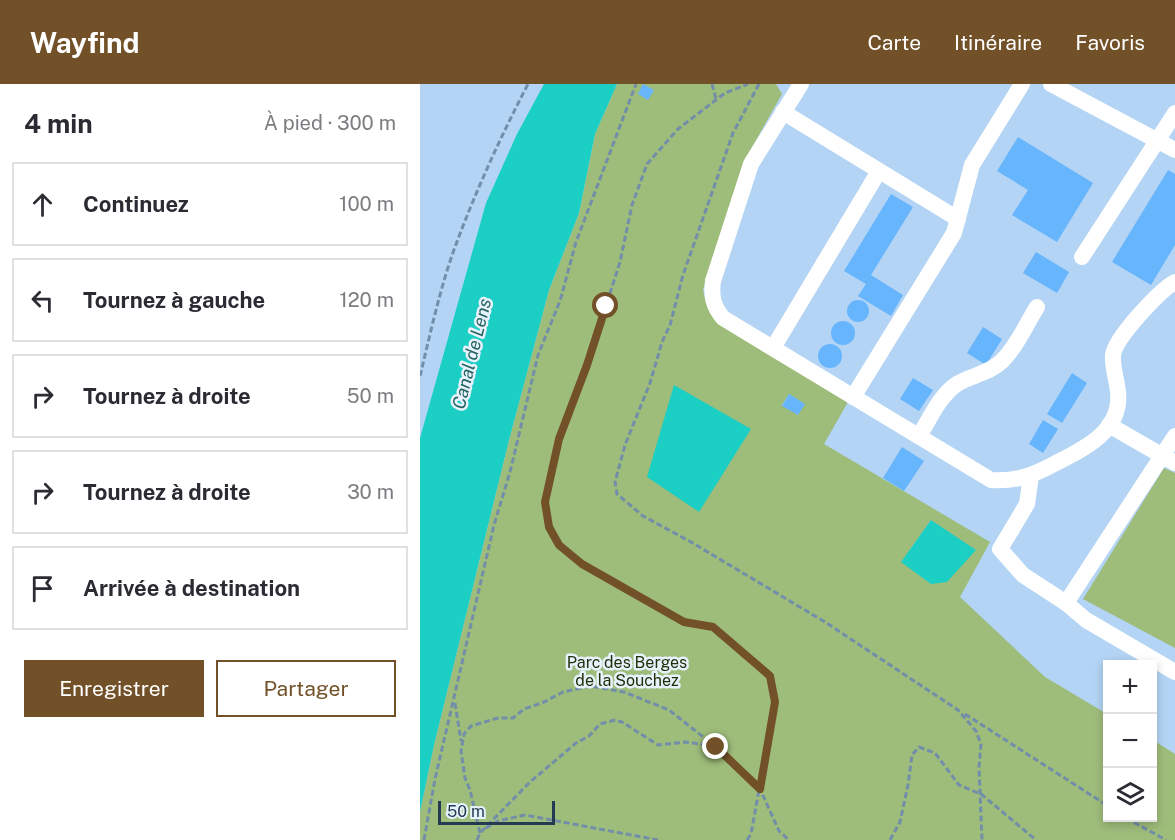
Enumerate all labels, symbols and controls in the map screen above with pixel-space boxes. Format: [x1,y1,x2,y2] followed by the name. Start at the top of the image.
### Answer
[30,26,140,59] text: Wayfind
[867,30,921,55] text: Carte
[954,30,1042,55] text: Itinéraire
[1075,30,1145,55] text: Favoris
[24,108,93,139] text: 4 min
[264,111,396,135] text: À pied · 300 m
[26,188,59,221] icon: ahead
[83,191,189,217] text: Continuez
[339,192,394,216] text: 100 m
[26,284,59,317] icon: left
[83,287,265,313] text: Tournez à gauche
[340,288,394,312] text: 120 m
[592,292,618,318] route start
[448,296,495,411] water label: Canal de Lens
[26,380,59,413] icon: right
[83,383,251,409] text: Tournez à droite
[347,384,394,408] text: 50 m
[26,476,59,509] icon: right
[83,479,251,505] text: Tournez à droite
[347,480,394,504] text: 30 m
[26,572,59,605] icon: arrive
[83,575,300,601] text: Arrivée à destination
[567,653,687,690] park label: Parc des Berges de la Souchez
[24,660,204,717] button: Enregistrer
[216,660,396,717] button: Partager
[1103,660,1157,822] map controls
[1103,660,1157,714] button: +
[1103,714,1157,768] button: −
[702,733,728,759] route end
[1103,768,1157,822] button: layers
[438,798,555,826] scale bar
[447,802,485,821] text: 50 m

